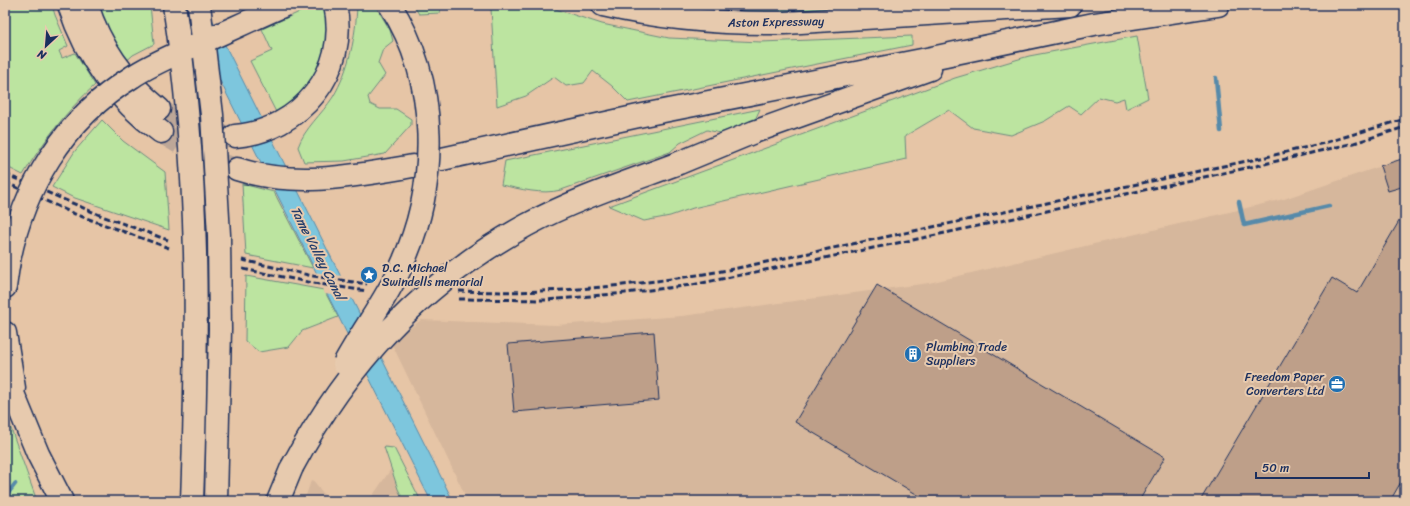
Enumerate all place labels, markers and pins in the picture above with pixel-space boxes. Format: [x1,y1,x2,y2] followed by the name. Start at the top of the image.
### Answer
[382,257,484,293] place label: D.C. Michael Swindells memorial
[359,265,379,285] place icon: D.C. Michael Swindells memorial
[926,336,1007,372] place label: Plumbing Trade Suppliers
[903,344,923,364] building icon: Plumbing Trade Suppliers
[1245,366,1325,402] place label: Freedom Paper Converters Ltd
[1327,374,1347,394] office icon: Freedom Paper Converters Ltd

